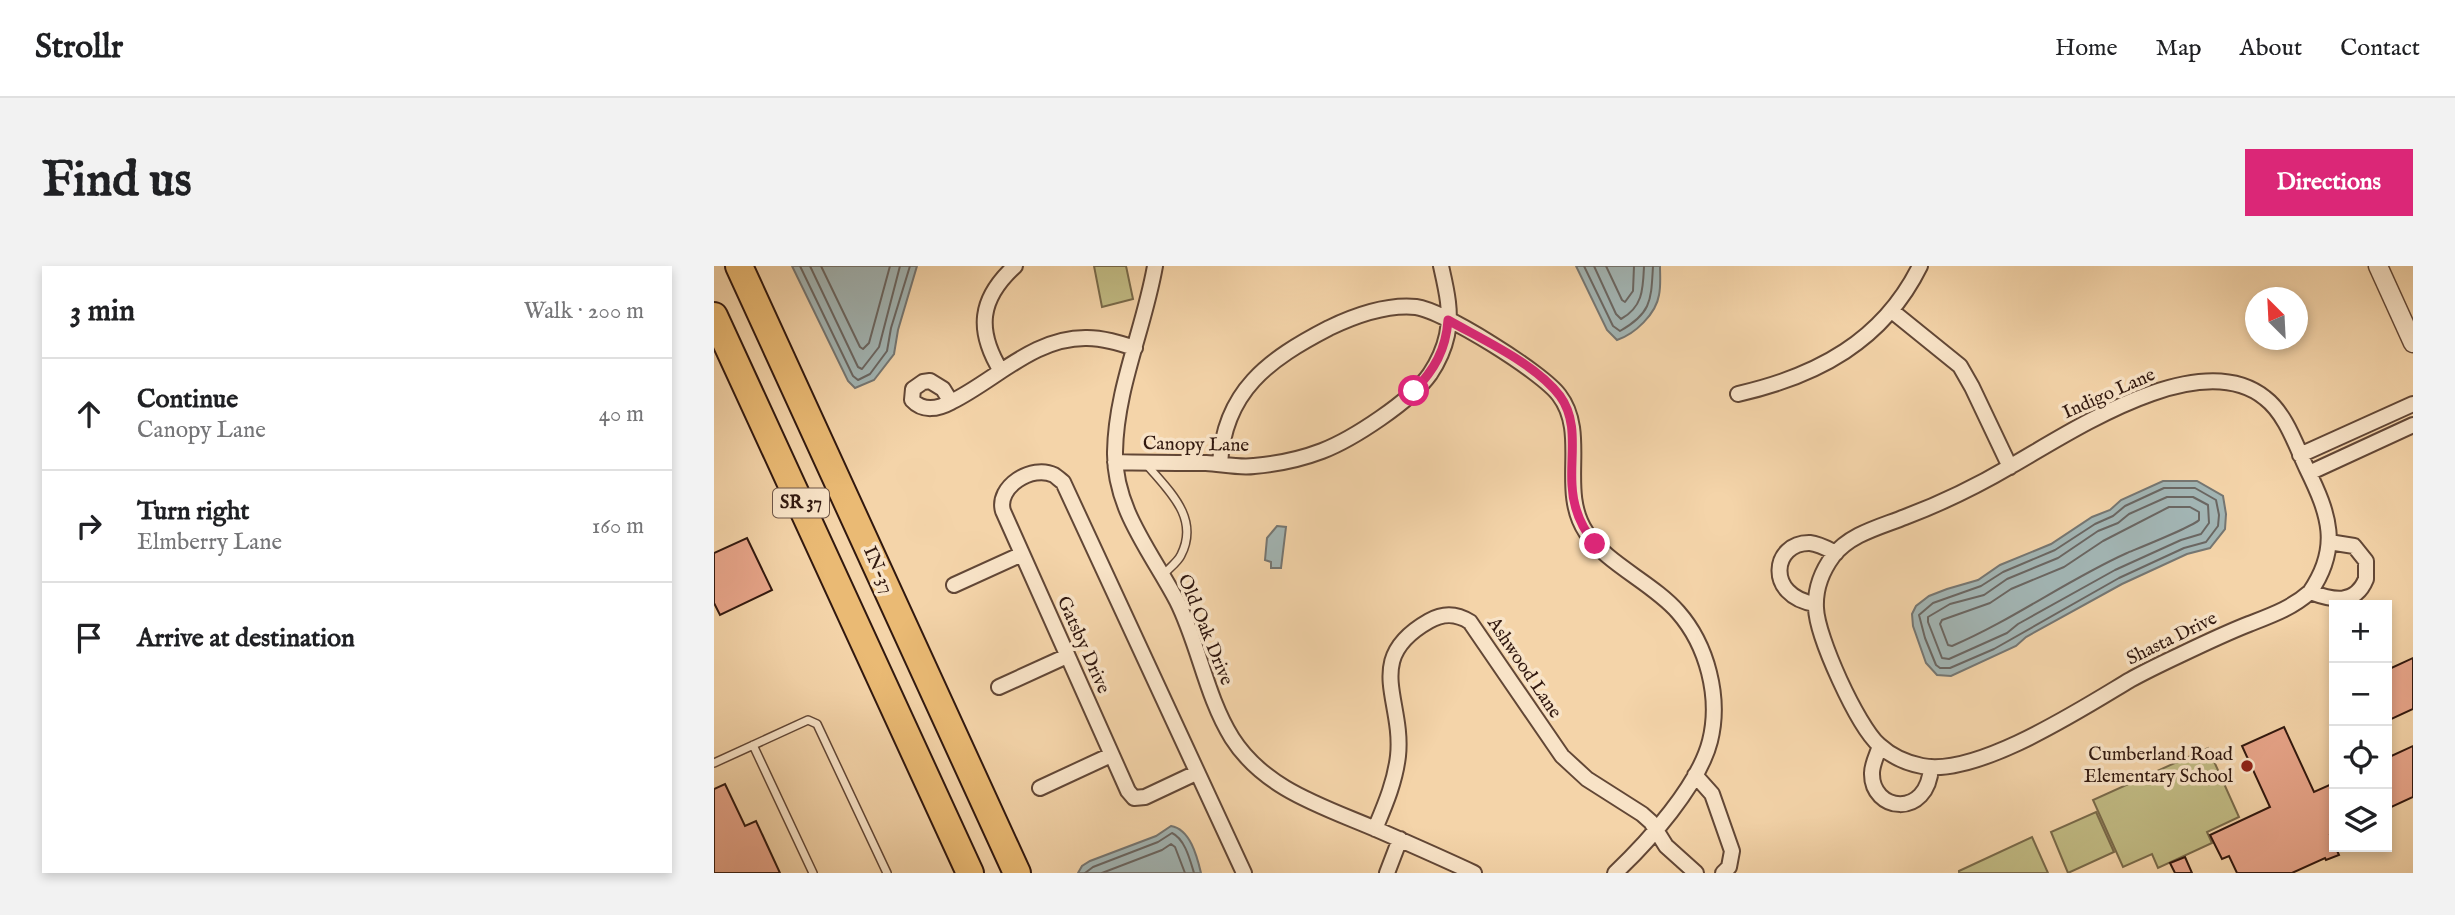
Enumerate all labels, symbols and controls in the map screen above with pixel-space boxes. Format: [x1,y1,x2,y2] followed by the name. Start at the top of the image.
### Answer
[35,27,123,69] text: Strollr
[2055,33,2118,64] text: Home
[2156,33,2202,64] text: Map
[2240,33,2302,64] text: About
[2340,33,2420,64] text: Contact
[2245,149,2413,216] button: Directions
[42,151,192,213] text: Find us
[2245,287,2308,350] north arrow
[70,293,135,331] text: 3 min
[524,297,644,326] text: Walk · 200 m
[2059,363,2159,425] street label: Indigo Lane
[1398,375,1429,406] route start
[137,383,238,416] text: Continue
[70,395,108,433] icon: ahead
[599,400,644,429] text: 40 m
[137,416,266,445] text: Canopy Lane
[1143,432,1250,458] street label: Canopy Lane
[773,488,829,517] road number: SR 37
[137,495,250,528] text: Turn right
[70,507,108,545] icon: right
[592,512,644,541] text: 160 m
[137,528,282,557] text: Elmberry Lane
[1579,528,1610,559] route end
[857,543,899,597] street label: IN-37
[1172,571,1238,689] street label: Old Oak Drive
[1051,593,1115,698] street label: Gatsby Drive
[2329,600,2392,852] map controls
[2329,600,2392,663] button: +
[2123,607,2221,671] street label: Shasta Drive
[1481,612,1567,723] street label: Ashwood Lane
[70,619,108,657] icon: arrive
[137,622,355,655] text: Arrive at destination
[2329,663,2392,726] button: −
[2329,726,2392,789] button: locate
[2084,743,2234,789] place label: Cumberland Road Elementary School
[2239,758,2255,774] marker: Cumberland Road Elementary School
[2329,789,2392,852] button: layers

